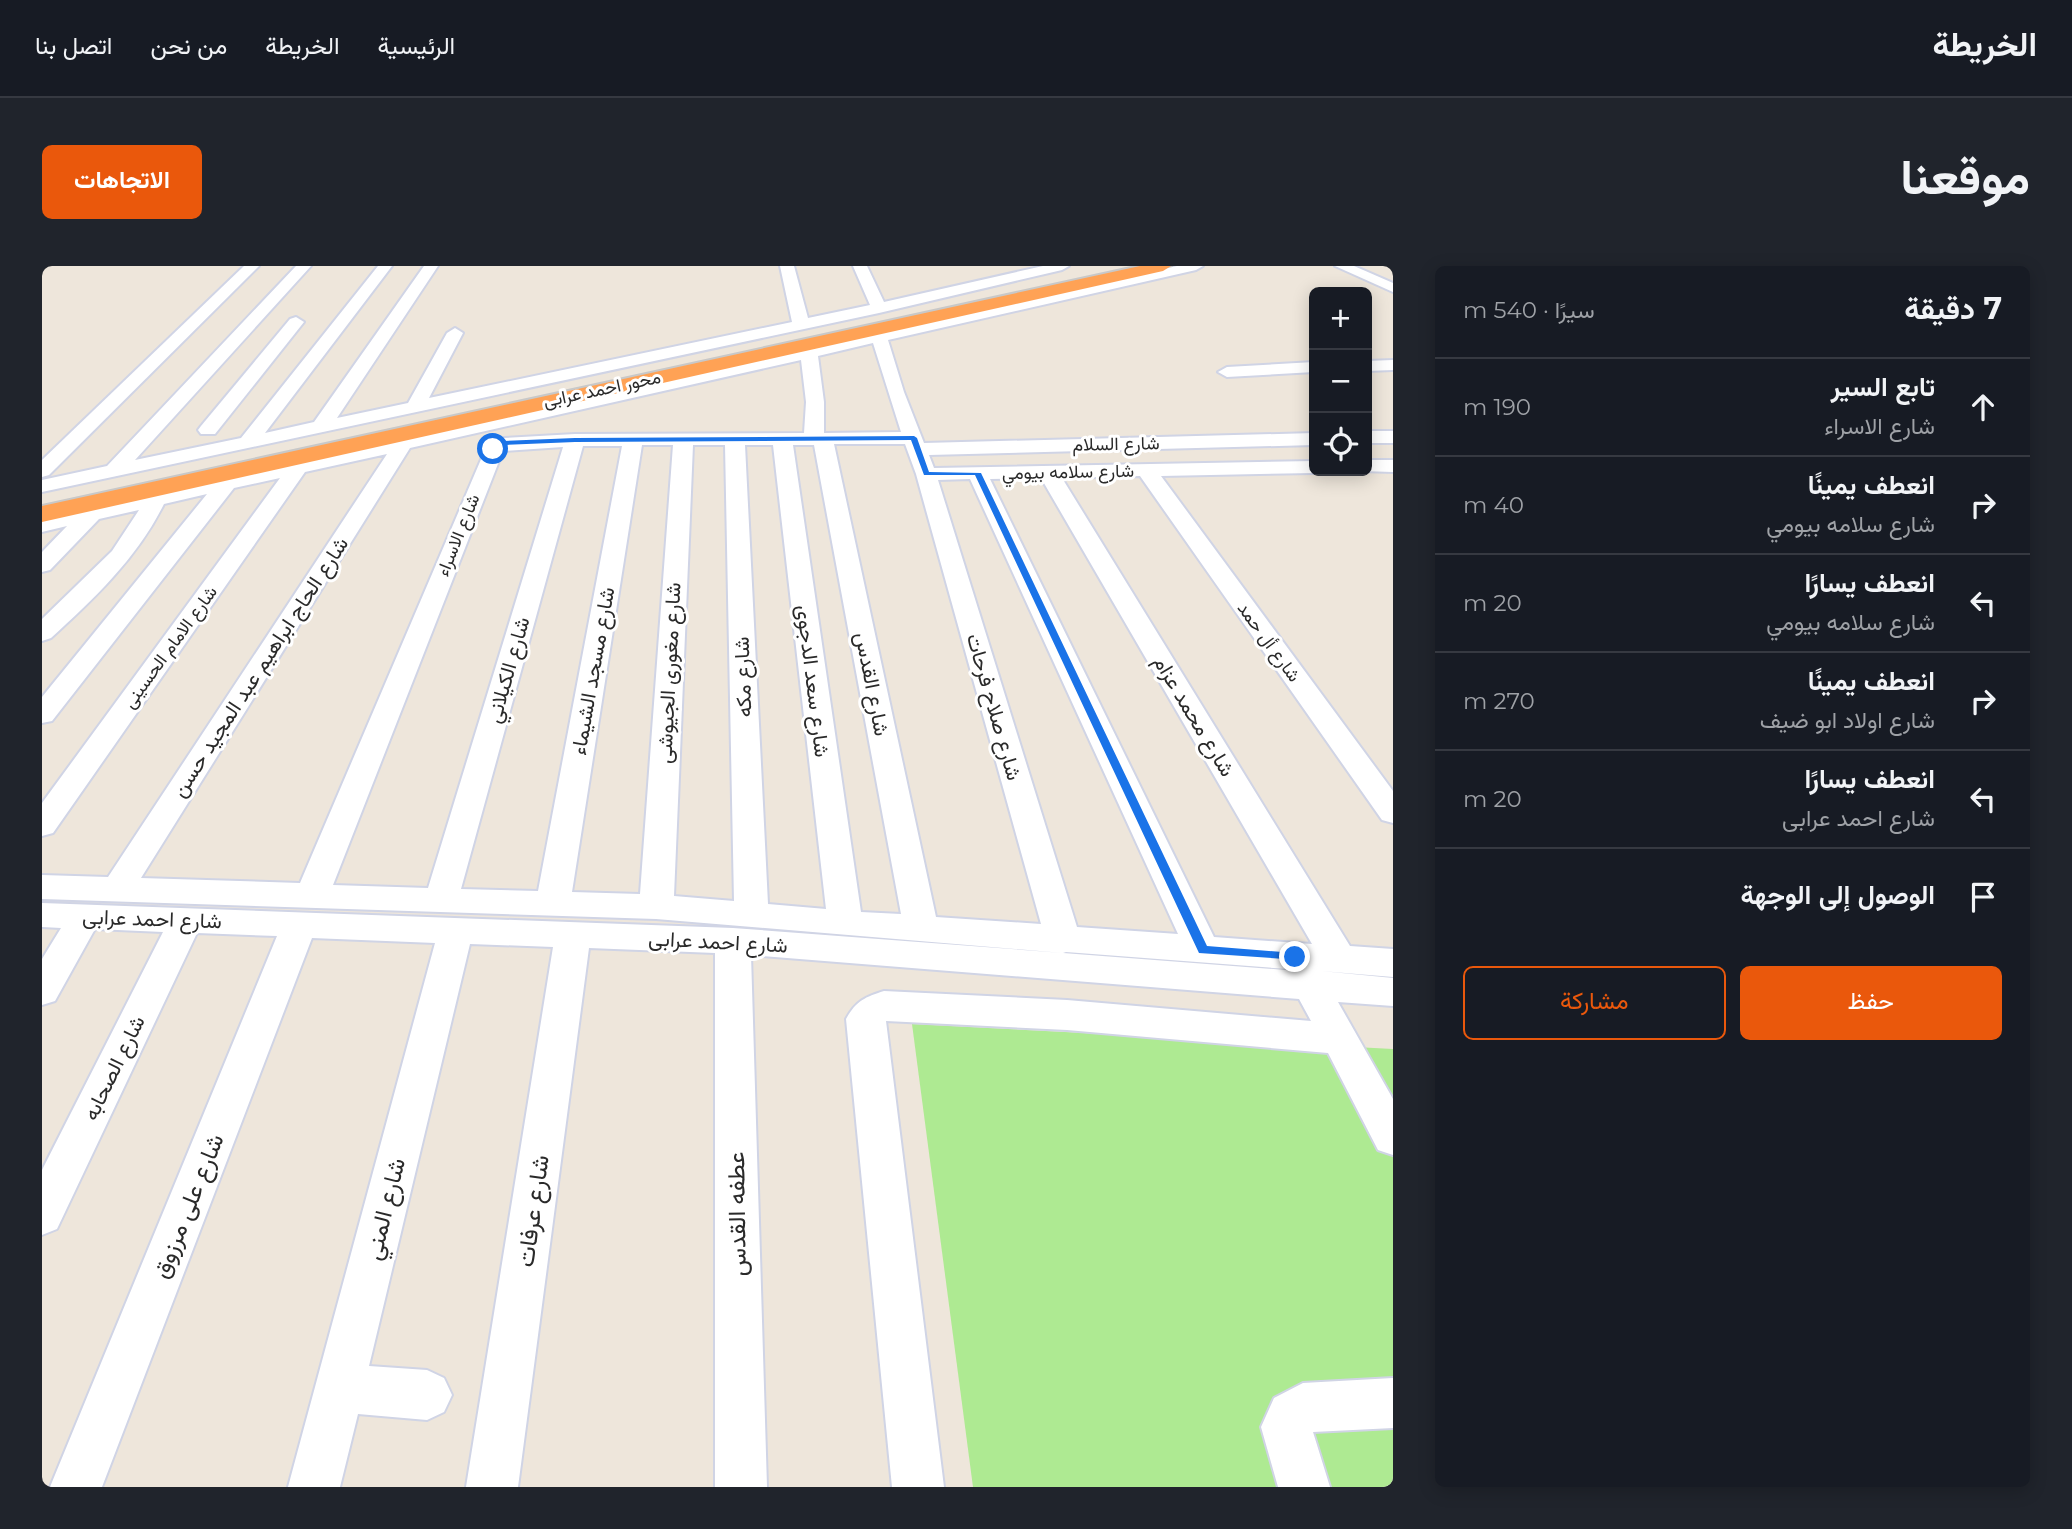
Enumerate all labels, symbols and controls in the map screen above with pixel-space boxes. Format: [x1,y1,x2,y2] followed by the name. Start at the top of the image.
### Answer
[1933,24,2037,64] text: الخريطة
[35,31,112,60] text: اتصل بنا
[150,31,227,60] text: من نحن
[265,31,340,60] text: الخريطة
[378,31,455,60] text: الرئيسية
[42,145,202,219] button: الاتجاهات
[1900,147,2030,206] text: موقعنا
[1309,287,1372,476] map controls
[1309,287,1372,350] button: +
[1904,290,2002,327] text: 7 دقيقة
[1463,296,1595,324] text: سيرًا · 540 m
[1309,350,1372,413] button: −
[541,366,663,412] street label: محور احمد عرابى
[1831,371,1935,403] text: تابع السير
[1964,388,2002,426] icon: ahead
[1463,393,1531,421] text: 190 m
[1824,412,1935,440] text: شارع الاسراء
[1309,413,1372,476] button: locate
[1072,432,1160,457] street label: شارع السلام
[477,433,508,464] route start
[1002,460,1134,488] street label: شارع سلامه بيومي
[1808,469,1935,501] text: انعطف يمينًا
[1964,486,2002,524] icon: right
[432,491,485,580] street label: شارع الاسراء
[1463,491,1524,519] text: 40 m
[1766,510,1935,538] text: شارع سلامه بيومي
[166,532,355,803] street label: شارع الحاج ابراهيم عبد المجيد حسن
[1805,567,1935,599] text: انعطف يسارًا
[118,581,223,713] street label: شارع الامام الحسينى
[651,582,688,764] street label: شارع مغورى الجيوشى
[1964,584,2002,622] icon: left
[565,585,622,757] street label: شارع مسجد الشيماء
[1463,589,1522,617] text: 20 m
[1232,598,1305,687] street label: شارع أل حمد
[790,603,835,759] street label: شارع سعد الدجوى
[1766,608,1935,636] text: شارع سلامه بيومي
[480,614,539,727] street label: شارع الكيلاني
[848,630,895,738] street label: شارع القدس
[960,631,1027,784] street label: شارع صلاح فرحات
[729,636,758,718] street label: شارع مكه
[1147,651,1240,782] street label: شارع محمد عزام
[1808,665,1935,697] text: انعطف يمينًا
[1964,682,2002,720] icon: right
[1463,687,1535,715] text: 270 m
[1760,706,1935,734] text: شارع اولاد ابو ضيف
[1805,763,1935,795] text: انعطف يسارًا
[1964,780,2002,818] icon: left
[1463,785,1522,813] text: 20 m
[1782,804,1935,832] text: شارع احمد عرابى
[1964,878,2002,916] icon: arrive
[1741,879,1935,911] text: الوصول إلى الوجهة
[82,904,222,935] street label: شارع احمد عرابى
[648,925,788,960] street label: شارع احمد عرابى
[1279,941,1310,972] route end
[1463,966,1726,1040] button: مشاركة
[1740,966,2002,1040] button: حفظ
[77,1011,151,1125] street label: شارع الصحابه
[145,1129,232,1283] street label: شارع على مرزوق
[721,1151,752,1277] street label: عطفه القدس
[510,1153,557,1269] street label: شارع عرفات
[358,1155,416,1264] street label: شارع المني

